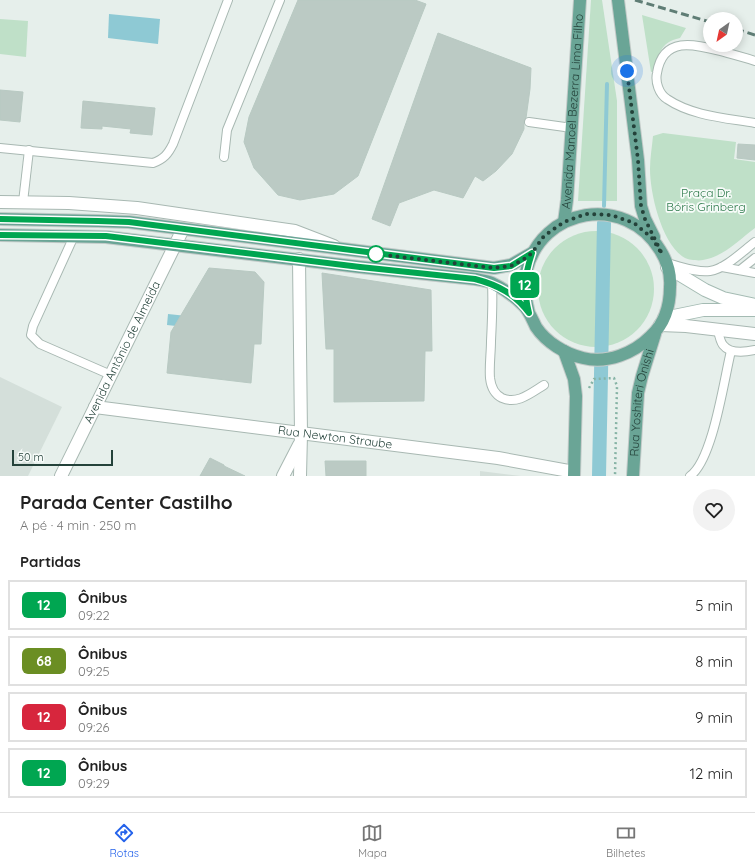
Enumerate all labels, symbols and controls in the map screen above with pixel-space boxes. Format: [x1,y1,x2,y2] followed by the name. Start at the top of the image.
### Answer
[703,12,743,52] north arrow
[703,12,743,52] map controls
[558,13,586,210] street label: Avenida Manoel Bezerra Lima Filho
[617,61,637,81] your location
[666,185,746,214] park label: Praça Dr. Bóris Grinberg
[367,245,385,263] unlabelled marker
[507,272,543,298] line badge: 12
[518,276,532,294] text: 12
[80,278,163,426] street label: Avenida Antônio de Almeida
[626,347,657,457] street label: Rua Yoshiteri Onishi
[277,422,394,452] street label: Rua Newton Straube
[12,448,113,467] scale bar
[18,450,44,464] text: 50 m
[693,489,735,531] button: heart
[20,490,233,514] text: Parada Center Castilho
[20,517,136,533] text: A pé · 4 min · 250 m
[20,552,81,571] text: Partidas
[78,588,127,607] text: Ônibus
[37,596,51,614] text: 12
[695,596,733,615] text: 5 min
[78,607,110,623] text: 09:22
[78,644,127,663] text: Ônibus
[36,652,52,670] text: 68
[695,652,733,671] text: 8 min
[78,663,110,679] text: 09:25
[78,700,127,719] text: Ônibus
[37,708,51,726] text: 12
[695,708,733,727] text: 9 min
[78,719,110,735] text: 09:26
[78,756,127,775] text: Ônibus
[37,764,51,782] text: 12
[689,764,733,783] text: 12 min
[78,775,110,791] text: 09:29
[109,822,139,860] tab: Rotas
[358,822,387,860] tab: Mapa
[606,822,646,860] tab: Bilhetes

